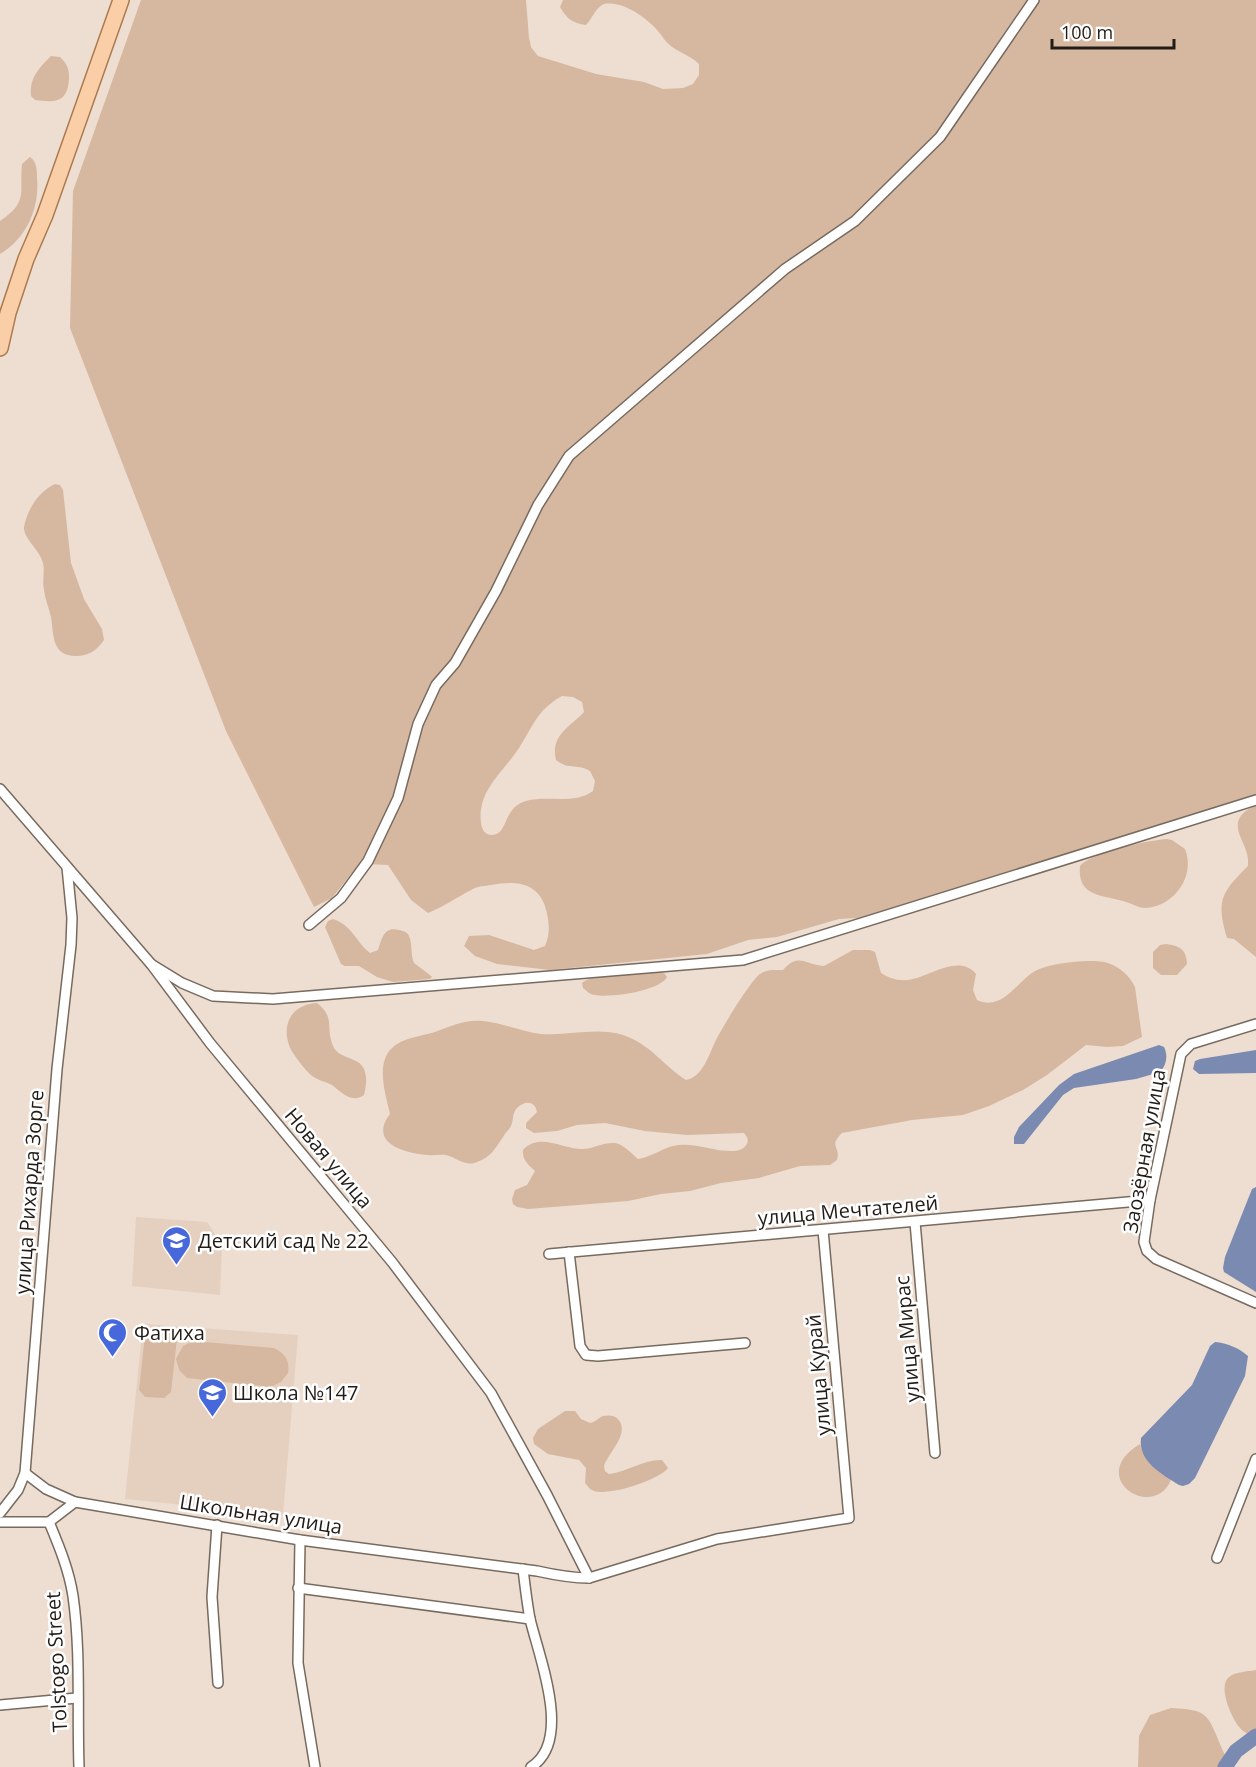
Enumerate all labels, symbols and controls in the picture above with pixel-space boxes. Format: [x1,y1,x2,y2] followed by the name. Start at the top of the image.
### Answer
[1052,12,1174,50] scale bar
[1061,20,1113,44] text: 100 m
[1116,1067,1172,1235] street label: Заозёрная улица
[8,1089,50,1295] street label: улица Рихарда Зорге
[279,1102,379,1214] street label: Новая улица
[757,1189,939,1231] street label: улица Мечтателей
[161,1224,193,1266] school or university icon: Детский сад № 22
[198,1227,369,1254] place label: Детский сад № 22
[888,1275,926,1403] street label: улица Мирас
[799,1313,837,1437] street label: улица Курай
[97,1316,129,1358] mosque icon: Фатиха
[134,1319,205,1346] place label: Фатиха
[196,1376,228,1418] school or university icon: Школа №147
[233,1379,358,1406] place label: Школа №147
[178,1488,344,1540] street label: Школьная улица
[39,1591,73,1733] street label: Tolstogo Street

